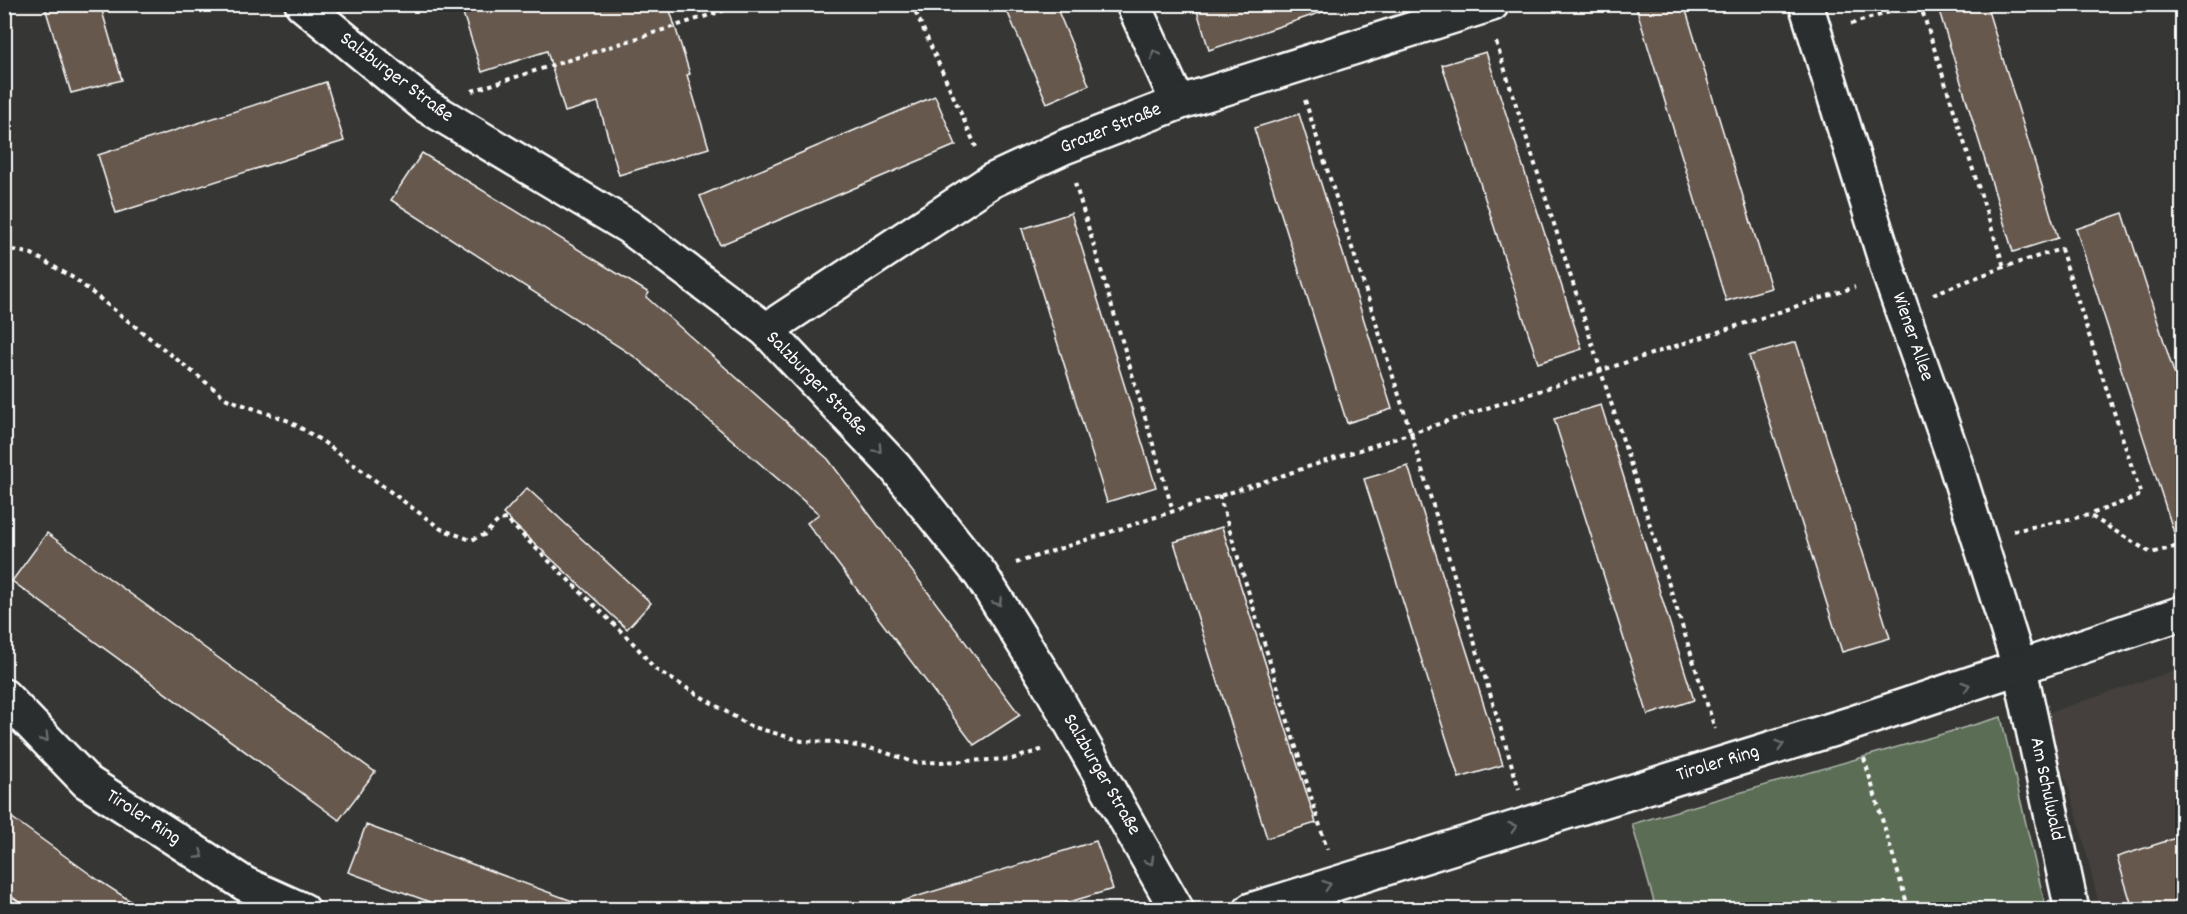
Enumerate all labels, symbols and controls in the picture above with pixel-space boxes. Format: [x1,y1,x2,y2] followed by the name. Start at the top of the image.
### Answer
[333,26,459,130] street label: Salzburger Straße
[1151,49,1163,60] one-way arrow
[1056,96,1166,162] street label: Grazer Straße
[1884,289,1940,385] street label: Wiener Allee
[759,325,873,443] street label: Salzburger Straße
[870,441,881,452] one-way arrow
[990,596,1002,606] one-way arrow
[1960,681,1971,694] one-way arrow
[1055,709,1147,841] street label: Salzburger Straße
[38,731,49,742] one-way arrow
[2021,735,2071,843] street label: Am Schulwald
[1673,738,1763,790] street label: Tiroler Ring
[1774,740,1785,752] one-way arrow
[100,783,186,853] street label: Tiroler Ring
[1507,821,1518,834] one-way arrow
[194,847,204,859] one-way arrow
[1142,854,1154,865] one-way arrow
[1321,880,1332,892] one-way arrow

